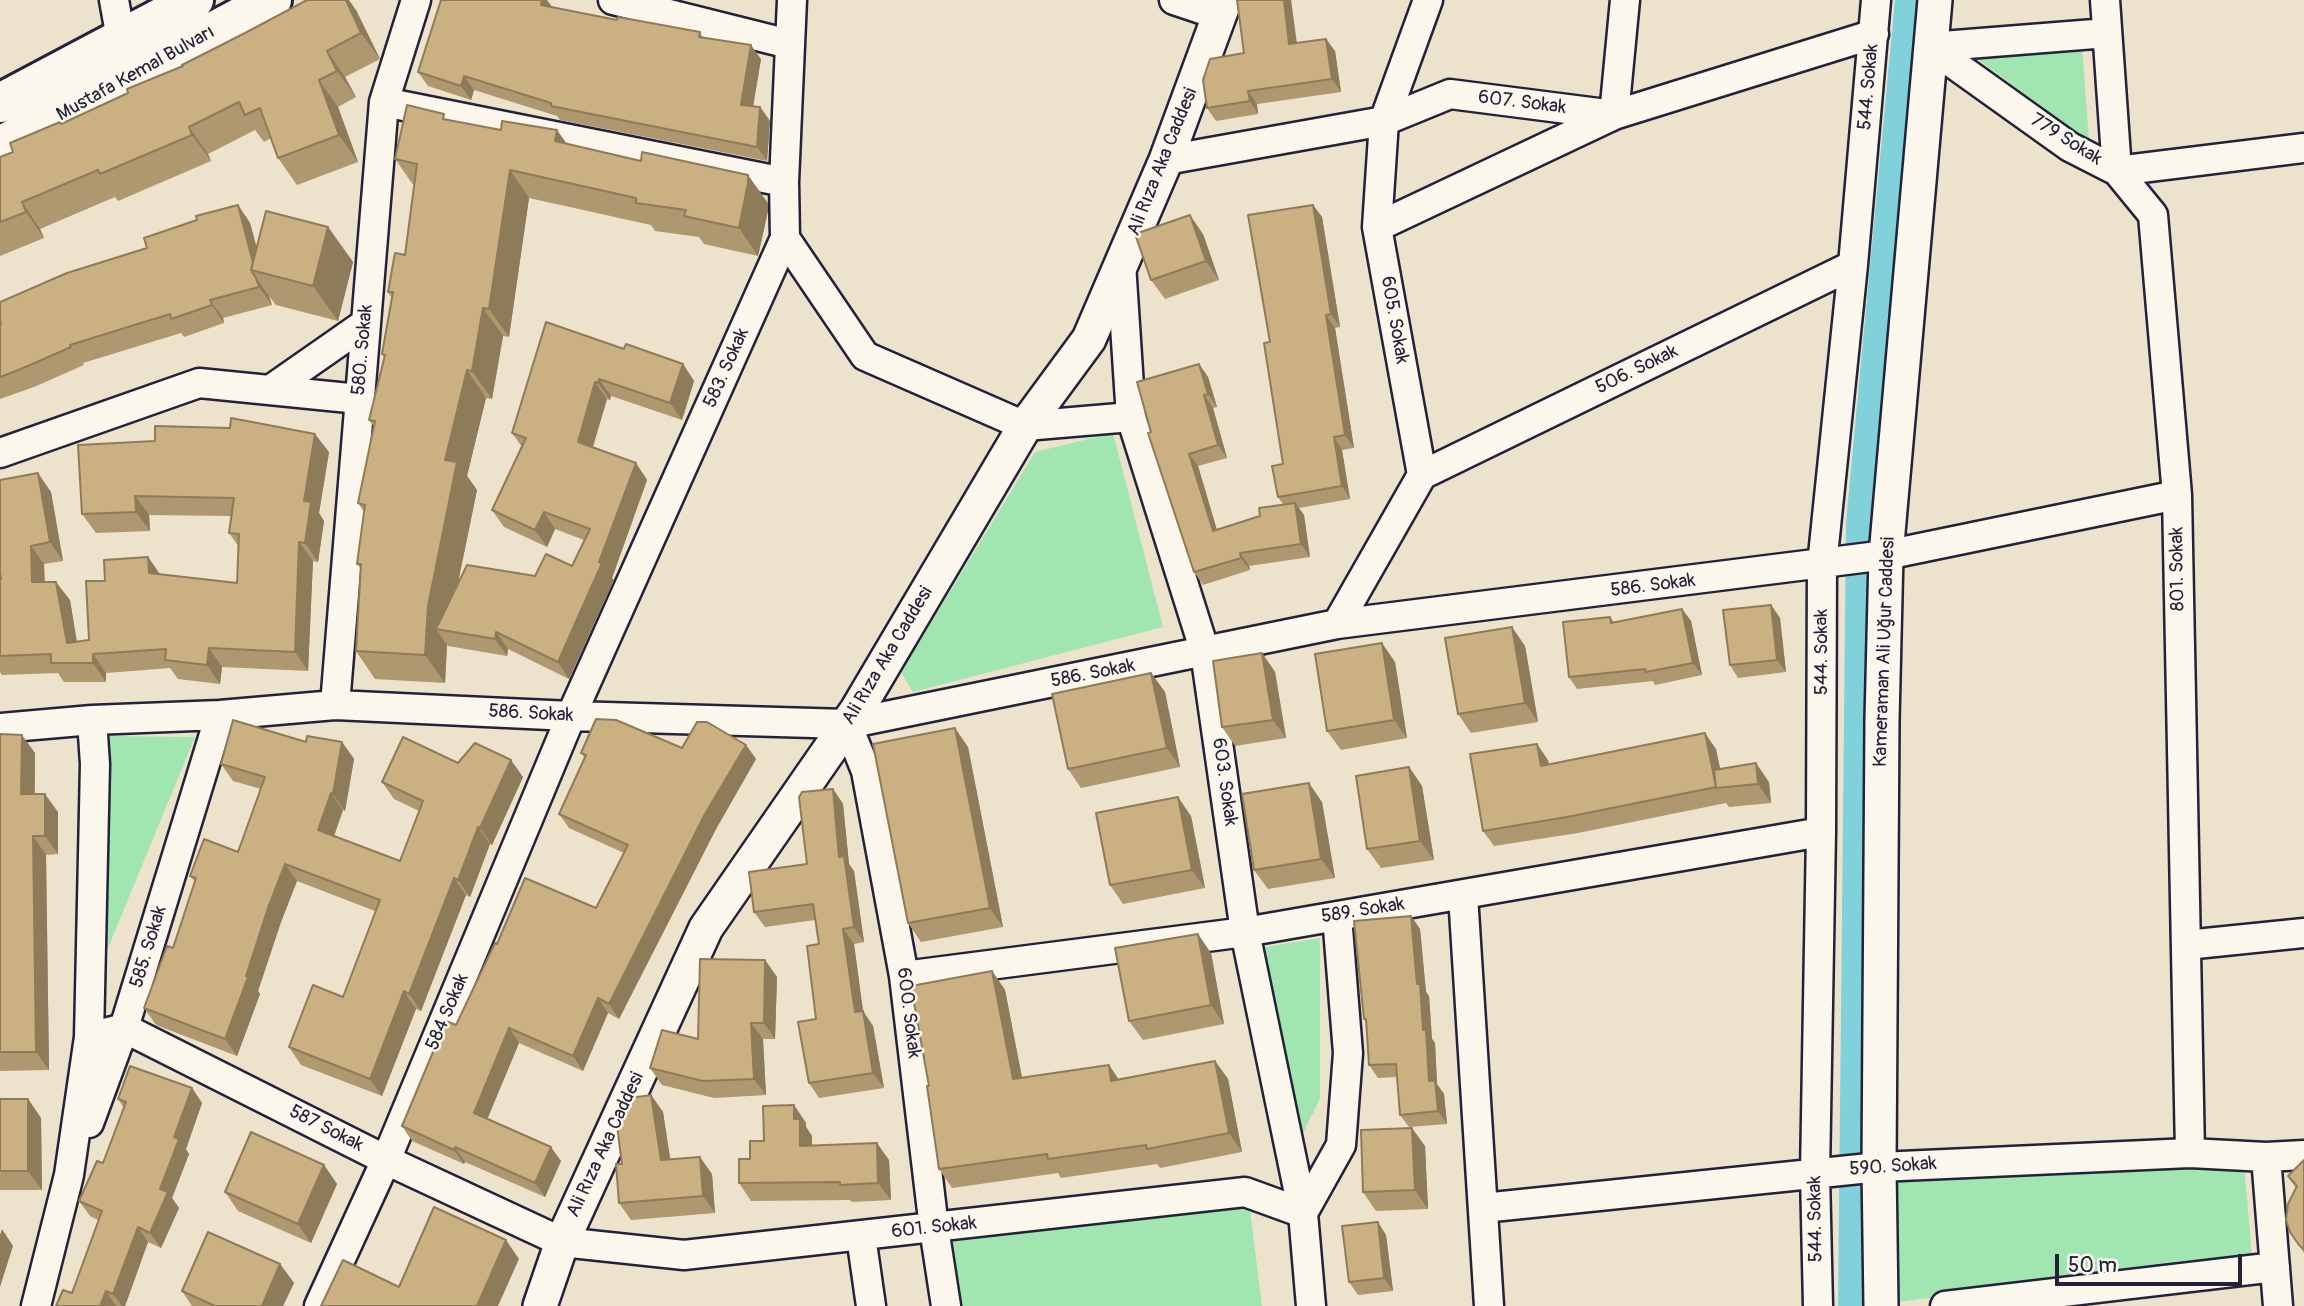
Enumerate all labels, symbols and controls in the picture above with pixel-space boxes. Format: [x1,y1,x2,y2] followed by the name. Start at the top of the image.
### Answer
[53,21,219,127] street label: Mustafa Kemal Bulvarı
[1854,43,1884,131] street label: 544. Sokak
[1123,85,1203,239] street label: Ali Rıza Aka Caddesi
[1477,86,1567,120] street label: 607. Sokak
[2026,109,2106,171] street label: 779 Sokak
[1375,274,1413,366] street label: 605. Sokak
[348,304,378,396] street label: 580.. Sokak
[699,325,755,411] street label: 583. Sokak
[1592,340,1682,400] street label: 506. Sokak
[2166,527,2190,611] street label: 801. Sokak
[1870,537,1900,767] street label: Kameraman Ali Uğur Caddesi
[1609,569,1697,603] street label: 586. Sokak
[838,583,938,729] street label: Ali Rıza Aka Caddesi
[1811,609,1833,695] street label: 544. Sokak
[1049,655,1137,693] street label: 586. Sokak
[488,700,574,728] street label: 586. Sokak
[1207,736,1241,828] street label: 603. Sokak
[1320,893,1406,929] street label: 589. Sokak
[126,903,172,991] street label: 585. Sokak
[891,966,925,1060] street label: 600. Sokak
[422,970,474,1054] street label: 584 Sokak
[562,1069,650,1221] street label: Ali Rıza Aka Caddesi
[285,1101,367,1157] street label: 587 Sokak
[1849,1153,1937,1181] street label: 590. Sokak
[1804,1176,1828,1262] street label: 544. Sokak
[890,1212,978,1244] street label: 601. Sokak
[2059,1240,2246,1284] scale bar
[2068,1252,2117,1279] text: 50 m

